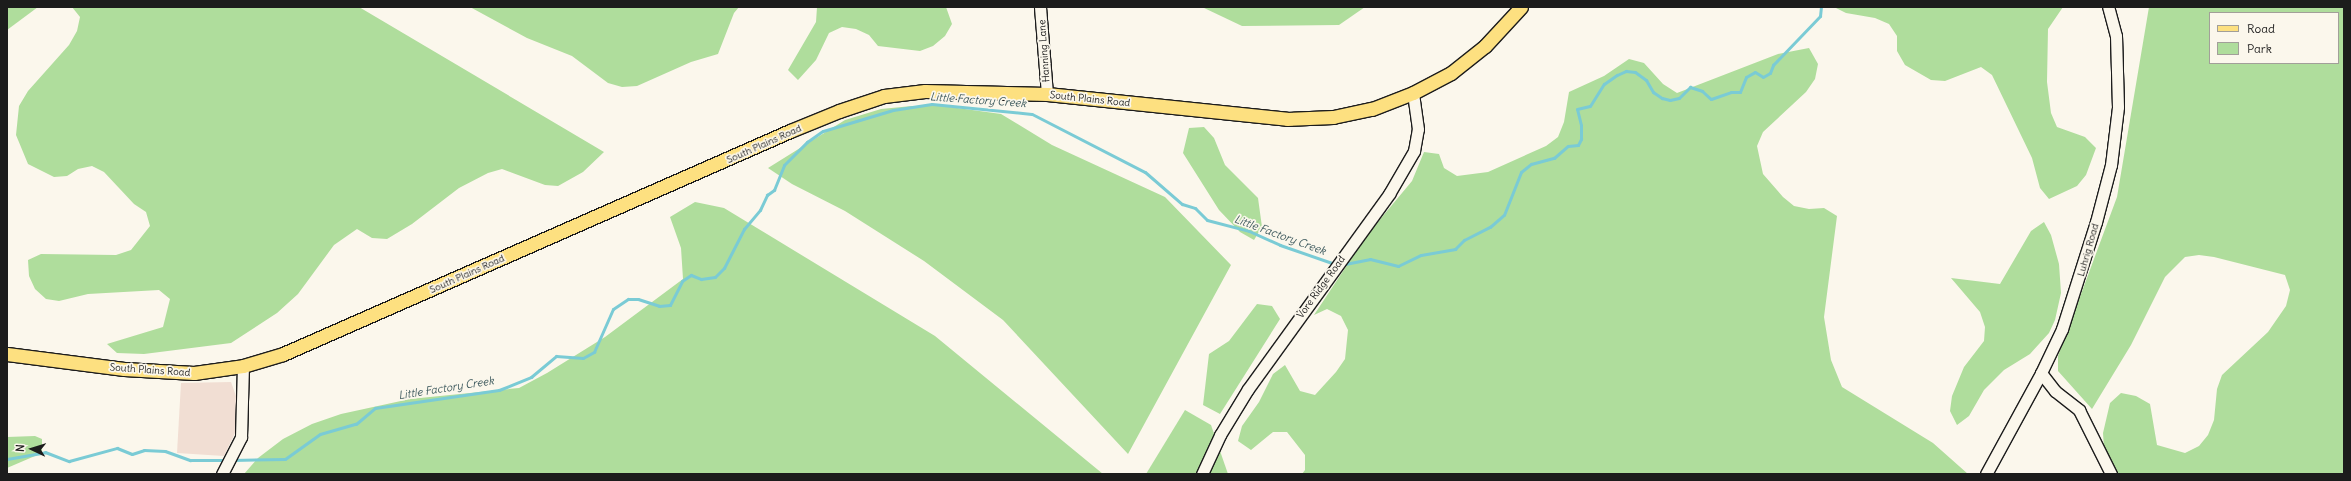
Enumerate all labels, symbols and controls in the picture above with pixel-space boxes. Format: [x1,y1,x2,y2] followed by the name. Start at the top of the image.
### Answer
[2209,12,2339,64] legend
[1036,19,1052,83] street label: Hanning Lane
[2247,21,2275,36] text: Road
[2247,41,2272,56] text: Park
[1049,89,1131,109] street label: South Plains Road
[929,90,1027,110] water label: Little Factory Creek
[725,122,803,166] street label: South Plains Road
[1232,212,1328,258] water label: Little Factory Creek
[2075,222,2101,278] street label: Luhrig Road
[428,252,506,296] street label: South Plains Road
[1294,253,1348,321] street label: Vore Ridge Road
[109,361,191,379] street label: South Plains Road
[397,374,495,402] water label: Little Factory Creek
[12,429,52,469] north arrow
[13,444,27,452] text: N

